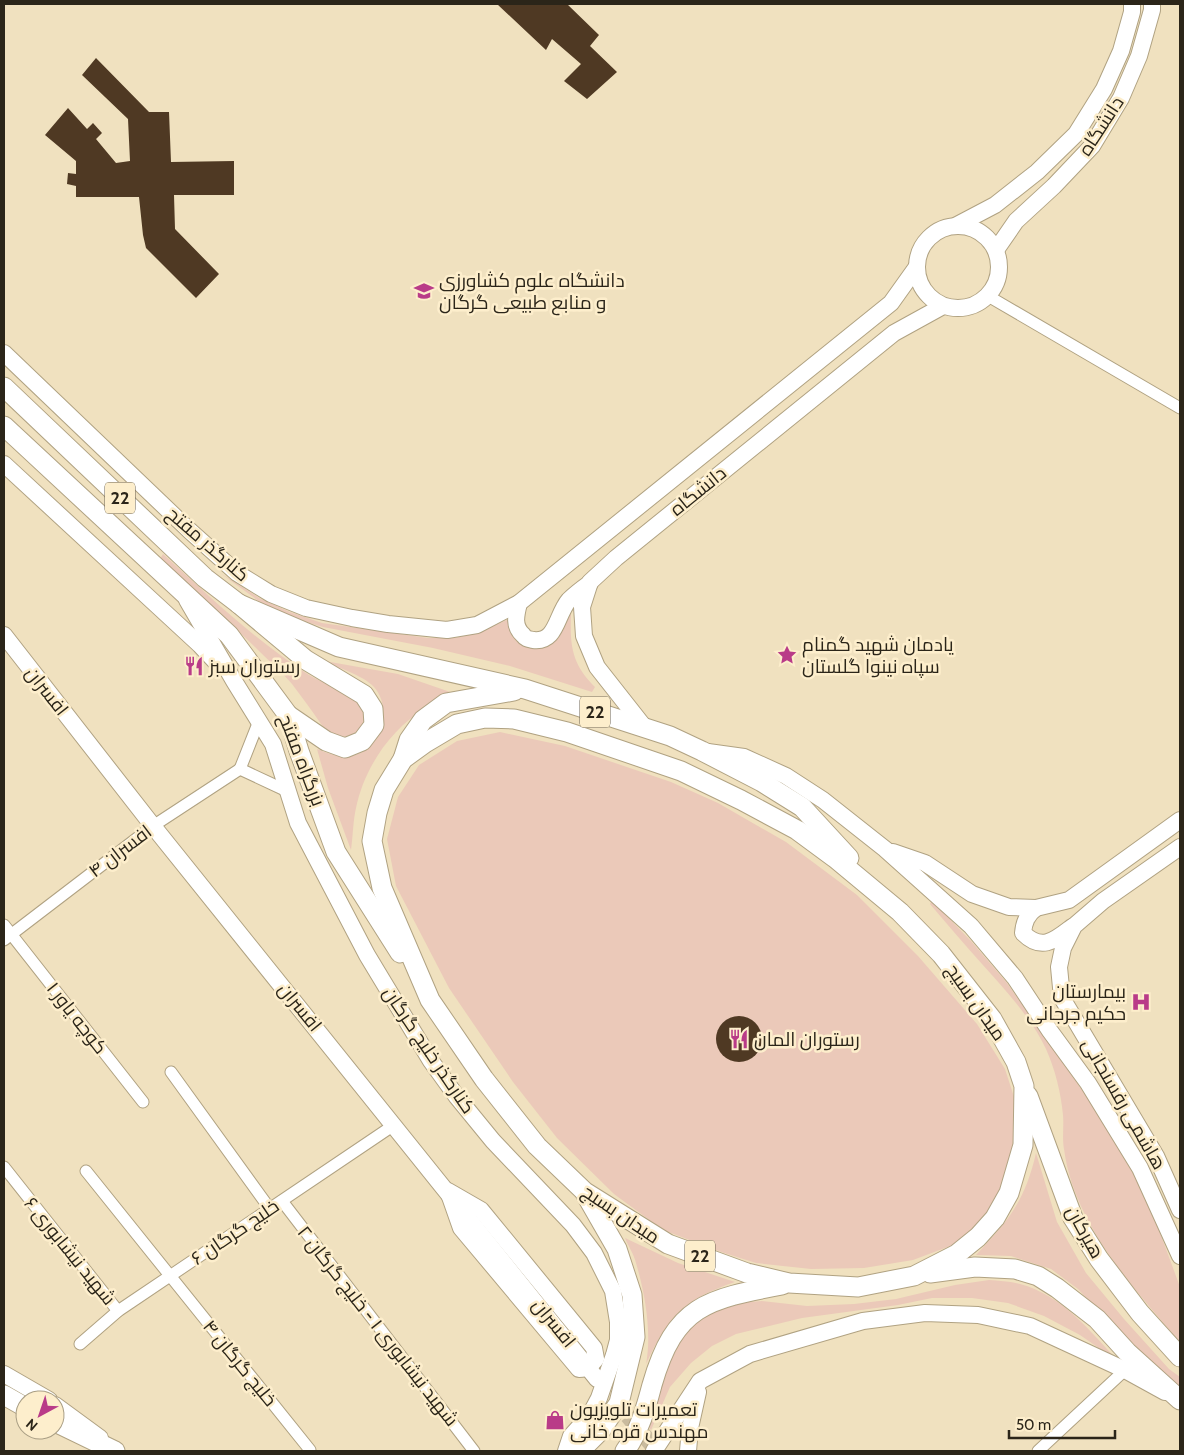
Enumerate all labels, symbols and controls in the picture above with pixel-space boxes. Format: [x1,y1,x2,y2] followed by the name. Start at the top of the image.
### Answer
[1073,92,1129,160] street label: دانشگاه
[439,269,625,316] place label: دانشگاه علوم کشاورزی و منابع طبیعی گرگان
[413,280,435,302] school or university icon: دانشگاه علوم کشاورزی و منابع طبیعی گرگان
[665,461,731,521] street label: دانشگاه
[105,482,135,514] road number: 22
[161,502,254,588] street label: کنارگذر مفتح
[802,633,954,678] place label: یادمان شهید گمنام سپاه نینوا گلستان
[776,644,798,666] place icon: یادمان شهید گمنام سپاه نینوا گلستان
[183,655,205,677] restaurant icon: رستوران سبز
[208,655,300,678] place label: رستوران سبز
[21,662,73,720] street label: افسران
[580,696,610,728] road number: 22
[272,711,330,810] street label: بزرگراه مفتح
[84,820,156,882] street label: افسران ۴
[939,959,1011,1046] street label: میدان بسیج
[41,977,112,1059] street label: کوچه یاور ۱
[273,978,327,1036] street label: افسران
[1026,980,1126,1027] place label: بیمارستان حکیم جرجانی
[376,982,480,1119] street label: کنارگذر خلیج گرگان
[1130,991,1152,1013] hospital icon: بیمارستان حکیم جرجانی
[728,1028,750,1050] restaurant icon: رستوران المان
[754,1028,860,1051] place label: رستوران المان
[1077,1034,1171,1174] street label: هاشمی رفسنجانی
[577,1180,664,1250] street label: میدان بسیج
[19,1192,121,1310] street label: شهید نیشابوری ۶
[187,1194,284,1271] street label: خلیج گرگان ۶
[1061,1202,1109,1262] street label: هیرکان
[291,1221,463,1432] street label: شهید نیشابوری ۱ - خلیج گرگان ۲
[685,1240,715,1272] road number: 22
[527,1294,581,1352] street label: افسران
[197,1315,282,1412] street label: خلیج گرگان ۴
[15,1390,65,1440] north arrow
[570,1398,708,1443] place label: تعمیرات تلویزیون مهندس قره خانی
[1009,1408,1115,1440] scale bar
[544,1409,566,1431] shop icon: تعمیرات تلویزیون مهندس قره خانی
[22,1415,41,1435] text: N
[1016,1416,1051,1434] text: 50 m

